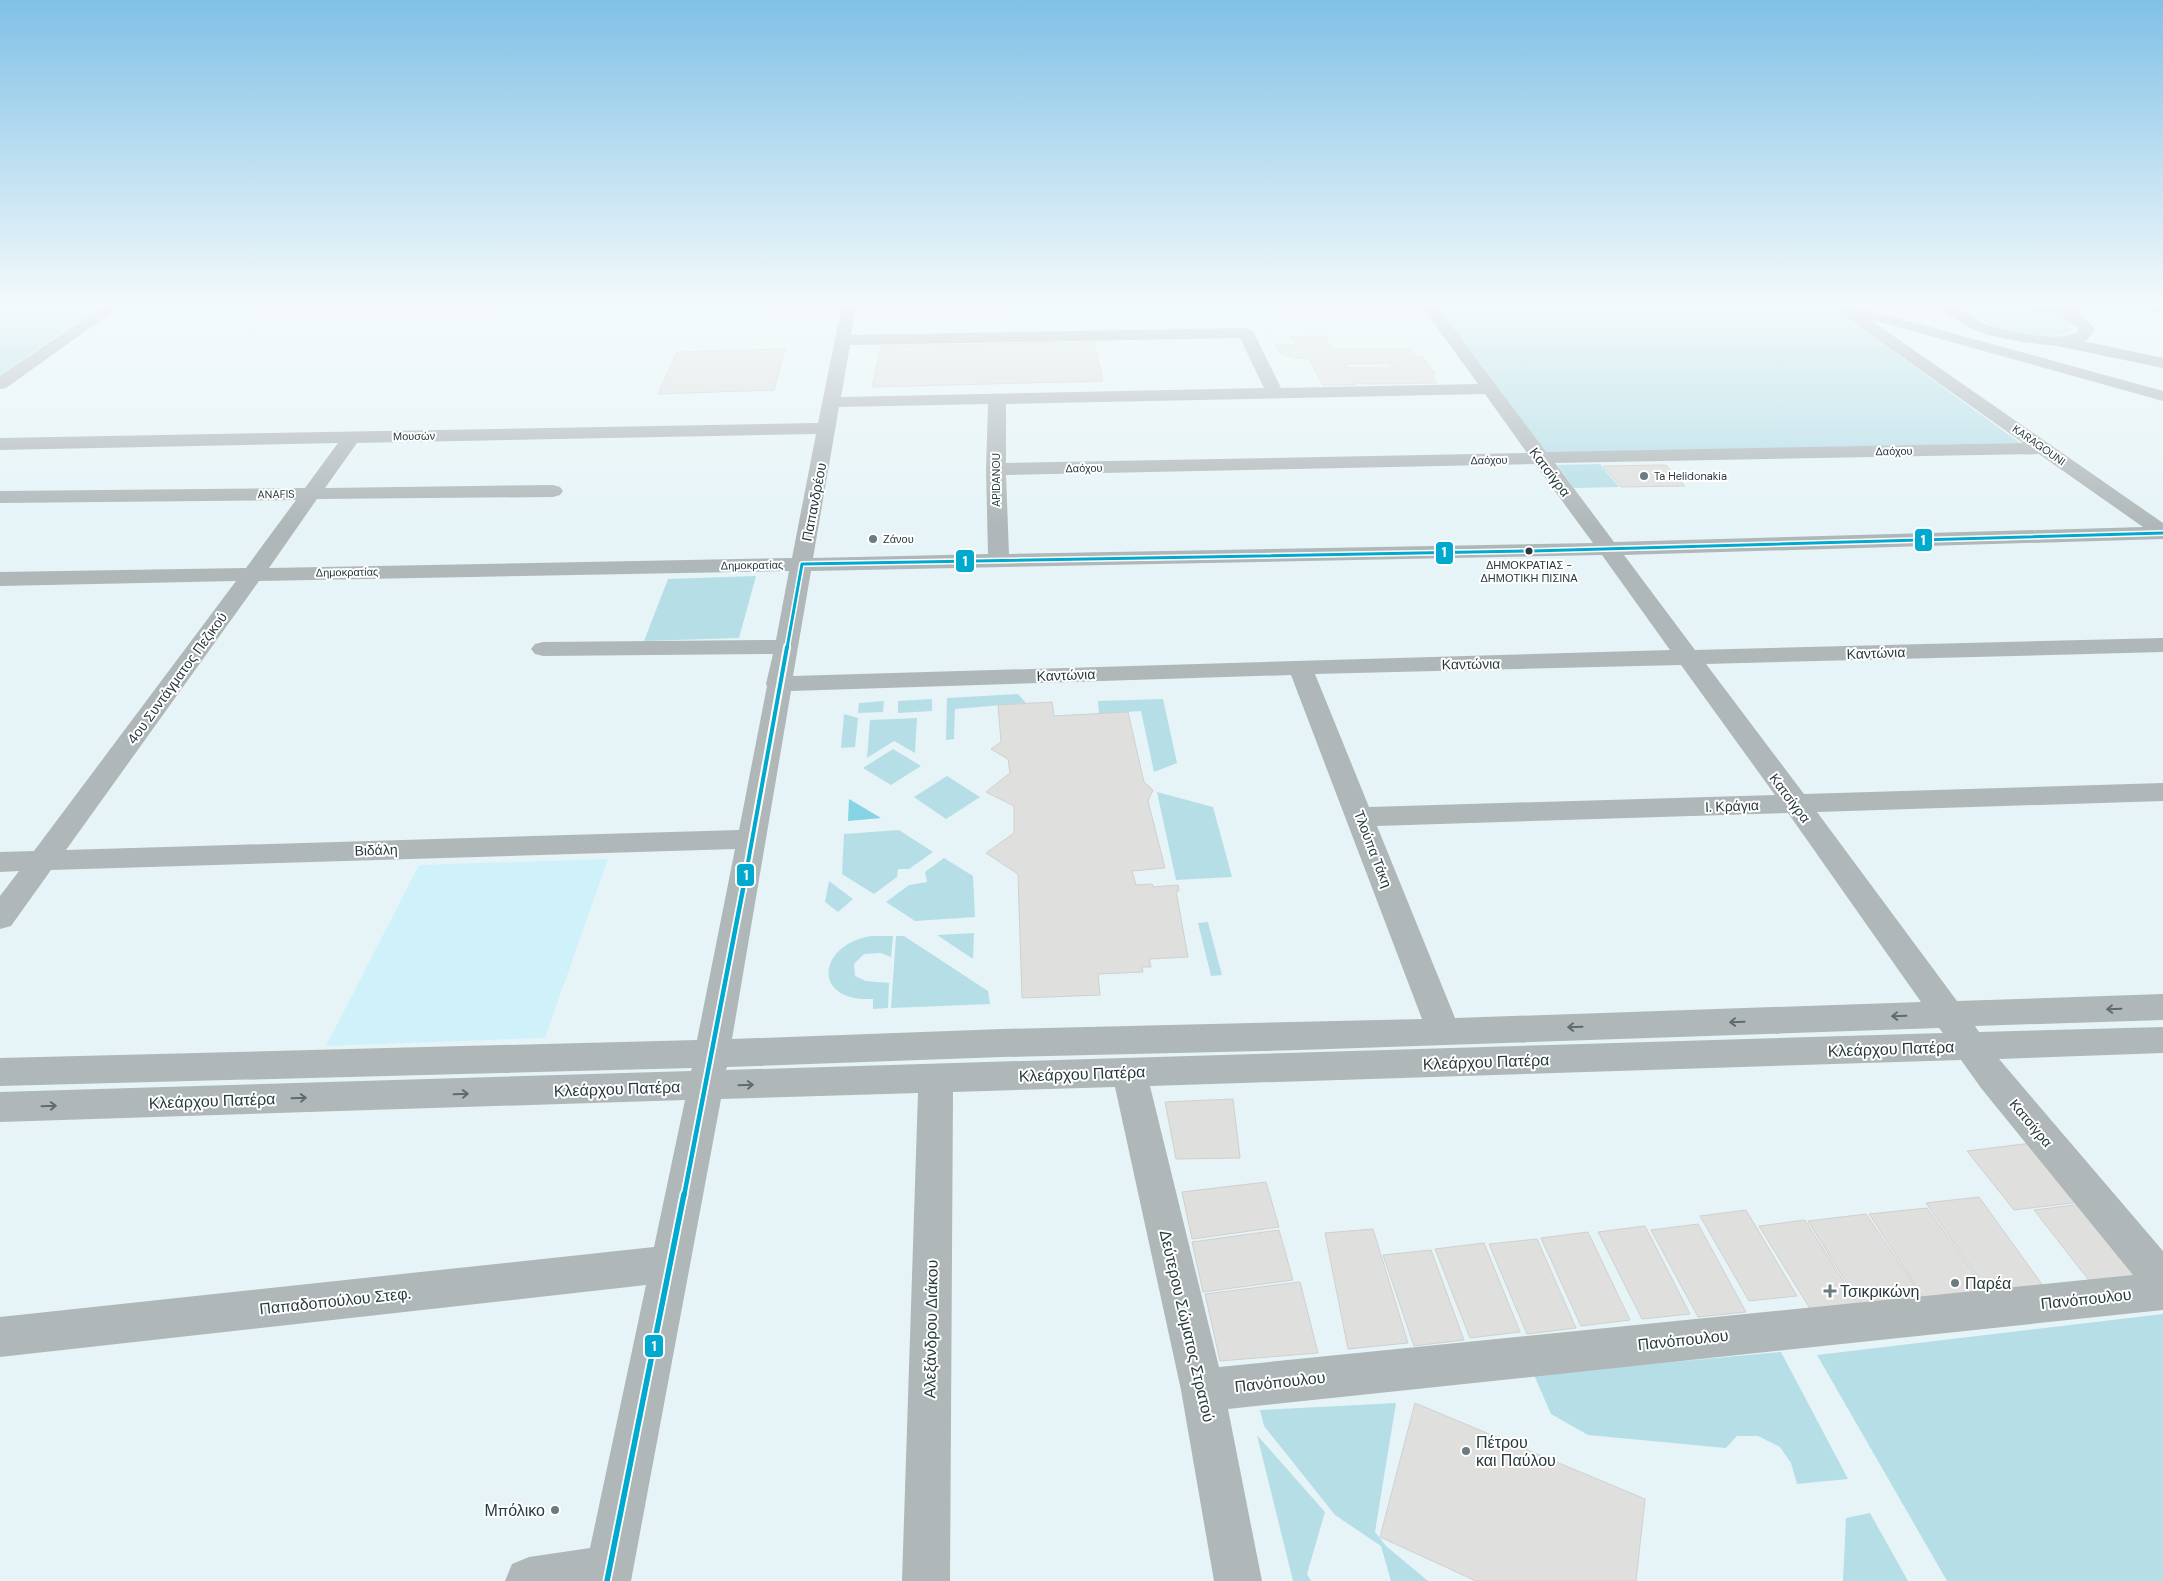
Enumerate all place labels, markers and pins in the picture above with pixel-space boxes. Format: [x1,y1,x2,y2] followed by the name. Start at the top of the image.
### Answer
[1654,469,1727,483] place label: Ta Helidonakia
[1638,470,1650,482] marker: Ta Helidonakia
[883,532,914,546] place label: Ζάνου
[867,533,879,545] marker: Ζάνου
[1524,546,1534,556] marker: ΔΗΜΟΚΡΑΤΙΑΣ - ΔΗΜΟΤΙΚΗ ΠΙΣΙΝΑ
[1480,558,1578,585] place label: ΔΗΜΟΚΡΑΤΙΑΣ - ΔΗΜΟΤΙΚΗ ΠΙΣΙΝΑ
[1965,1273,2011,1294] place label: Παρέα
[1949,1277,1961,1289] marker: Παρέα
[1840,1281,1919,1302] place label: Τσικρικώνη
[1824,1285,1836,1297] marker: Τσικρικώνη
[1476,1432,1556,1471] place label: Πέτρου και Παύλου
[1460,1445,1472,1457] marker: Πέτρου και Παύλου
[484,1500,545,1521] place label: Μπόλικο
[549,1504,561,1516] marker: Μπόλικο

